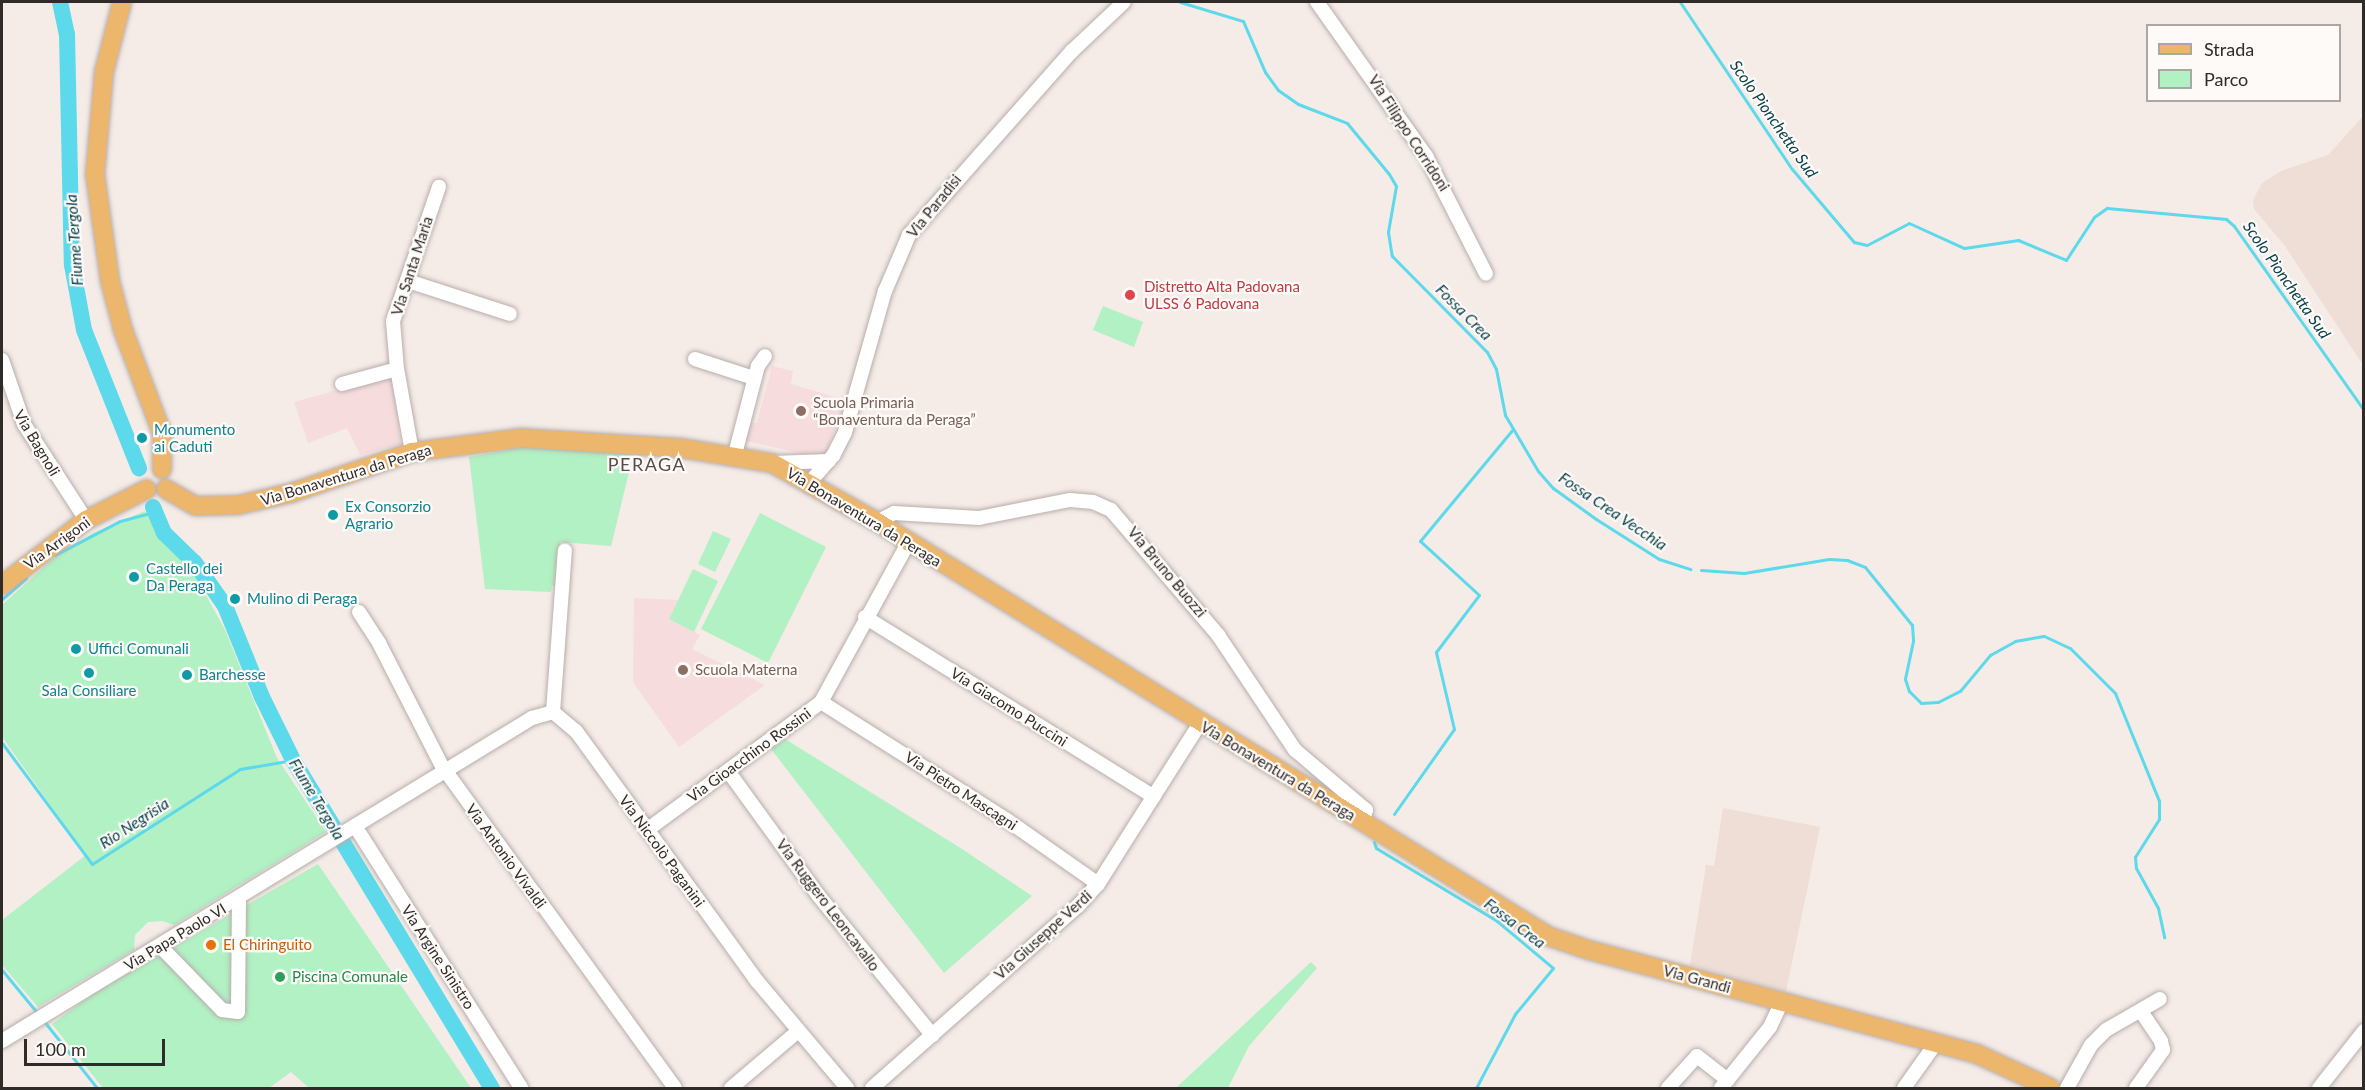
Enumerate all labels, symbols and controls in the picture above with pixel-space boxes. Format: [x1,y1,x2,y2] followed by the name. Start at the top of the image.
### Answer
[2146,24,2341,102] legend
[2204,38,2254,60] text: Strada
[1726,57,1822,181] water label: Scolo Pionchetta Sud
[2204,68,2248,90] text: Parco
[1365,71,1453,195] street label: Via Filippo Corridoni
[903,171,965,241] street label: Via Paradisi
[61,193,87,287] water label: Fiume Tergola
[388,214,436,318] street label: Via Santa Maria
[2239,218,2335,342] water label: Scolo Pionchetta Sud
[1144,277,1300,312] place label: Distretto Alta Padovana ULSS 6 Padovana
[1432,280,1496,344] water label: Fossa Crea
[1121,286,1139,304] marker: Distretto Alta Padovana ULSS 6 Padovana
[813,393,976,428] place label: Scuola Primaria “Bonaventura da Peraga”
[794,404,808,418] marker: Scuola Primaria “Bonaventura da Peraga”
[10,407,64,479] street label: Via Bagnoli
[154,420,235,455] place label: Monumento ai Caduti
[135,431,149,445] marker: Monumento ai Caduti
[259,440,433,510] street label: Via Bonaventura da Peraga
[608,453,686,475] district label: PERAGA
[783,464,945,570] street label: Via Bonaventura da Peraga
[1555,468,1671,554] water label: Fossa Crea Vecchia
[345,497,431,532] place label: Ex Consorzio Agrario
[326,508,340,522] marker: Ex Consorzio Agrario
[20,513,94,573] street label: Via Arrigoni
[1124,523,1210,621] street label: Via Bruno Buozzi
[146,559,223,594] place label: Castello dei Da Peraga
[127,570,141,584] marker: Castello dei Da Peraga
[247,590,357,608] place label: Mulino di Peraga
[228,592,242,606] marker: Mulino di Peraga
[88,640,189,658] place label: Uffici Comunali
[69,642,83,656] marker: Uffici Comunali
[695,661,798,679] place label: Scuola Materna
[676,663,690,677] marker: Scuola Materna
[947,664,1071,750] street label: Via Giacomo Puccini
[82,666,96,680] marker: Sala Consiliare
[199,666,266,684] place label: Barchesse
[180,668,194,682] marker: Barchesse
[42,682,136,700] place label: Sala Consiliare
[684,704,814,806] street label: Via Gioacchino Rossini
[1197,718,1359,824] street label: Via Bonaventura da Peraga
[901,748,1021,834] street label: Via Pietro Mascagni
[285,755,349,843] water label: Fiume Tergola
[615,792,709,910] street label: Via Niccolò Paganini
[96,793,172,853] water label: Rio Negrisia
[462,800,550,912] street label: Via Antonio Vivaldi
[773,836,883,974] street label: Via Ruggero Leoncavallo
[991,886,1095,984] street label: Via Giuseppe Verdi
[1481,894,1549,952] water label: Fossa Crea
[121,899,229,975] street label: Via Papa Paolo VI
[397,901,479,1013] street label: Via Argine Sinistro
[223,936,312,954] place label: El Chiringuito
[204,938,218,952] marker: El Chiringuito
[1661,961,1733,997] street label: Via Grandi
[292,968,408,986] place label: Piscina Comunale
[273,970,287,984] marker: Piscina Comunale
[27,1027,168,1065] scale bar
[35,1038,86,1060] text: 100 m

